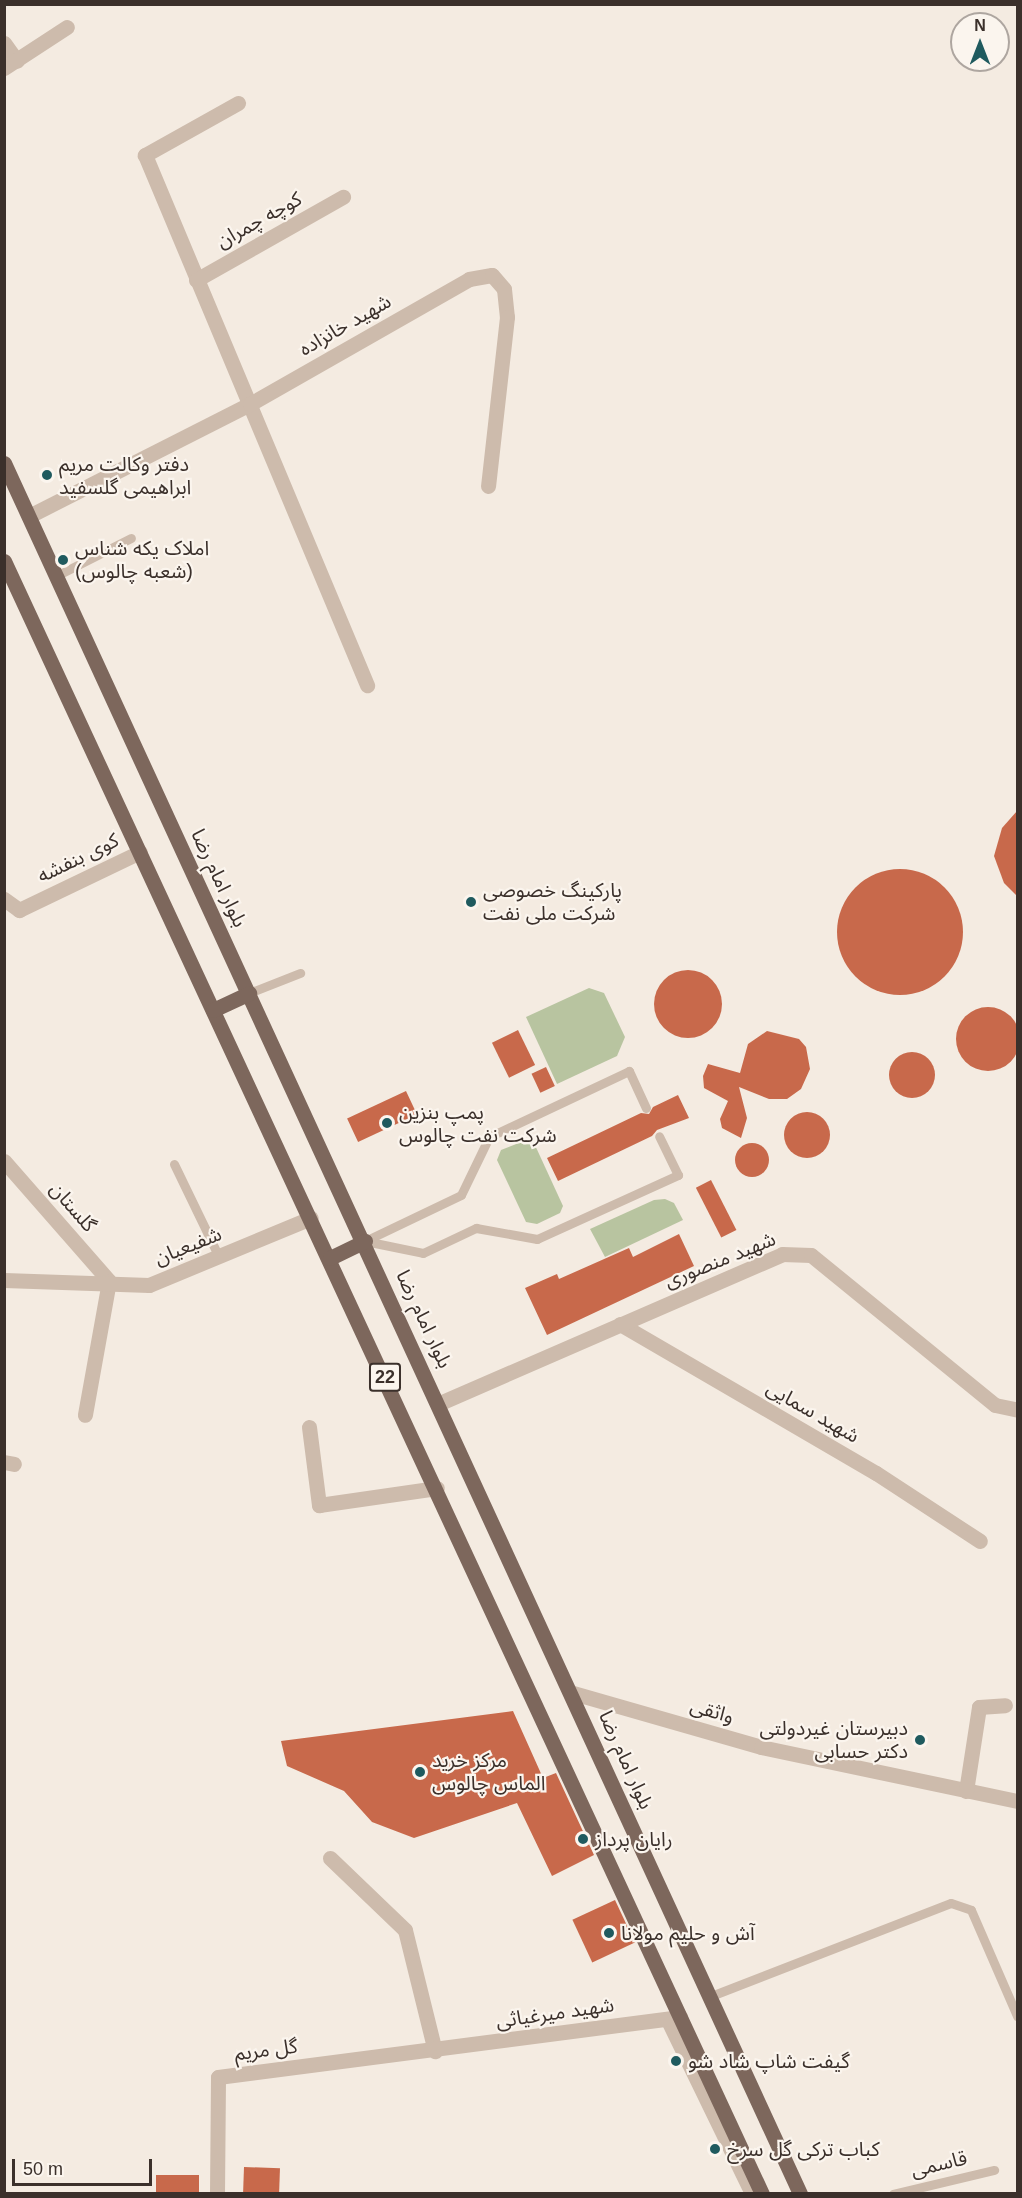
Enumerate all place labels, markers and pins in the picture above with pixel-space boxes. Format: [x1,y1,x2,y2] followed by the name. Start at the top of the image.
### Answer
[59,452,191,499] place label: دفتر وکالت مریم ابراهیمی گلسفید
[40,468,54,482] marker: دفتر وکالت مریم ابراهیمی گلسفید
[75,536,209,583] place label: املاک یکه شناس (شعبه چالوس)
[56,553,70,567] marker: املاک یکه شناس (شعبه چالوس)
[483,879,622,926] place label: پارکینگ خصوصی شرکت ملی نفت
[464,895,478,909] marker: پارکینگ خصوصی شرکت ملی نفت
[399,1100,557,1147] place label: پمپ بنزین شرکت نفت چالوس
[380,1116,394,1130] marker: پمپ بنزین شرکت نفت چالوس
[759,1716,908,1763] place label: دبیرستان غیردولتی دکتر حسابی
[913,1733,927,1747] marker: دبیرستان غیردولتی دکتر حسابی
[432,1748,545,1795] place label: مرکز خرید الماس چالوس
[413,1765,427,1779] marker: مرکز خرید الماس چالوس
[595,1827,673,1851] place label: رایان پرداز
[576,1832,590,1846] marker: رایان پرداز
[621,1921,755,1945] place label: آش و حلیم مولانا
[602,1926,616,1940] marker: آش و حلیم مولانا
[688,2049,850,2073] place label: گیفت شاپ شاد شو
[669,2054,683,2068] marker: گیفت شاپ شاد شو
[727,2137,880,2161] place label: کباب ترکی گل سرخ
[708,2142,722,2156] marker: کباب ترکی گل سرخ

